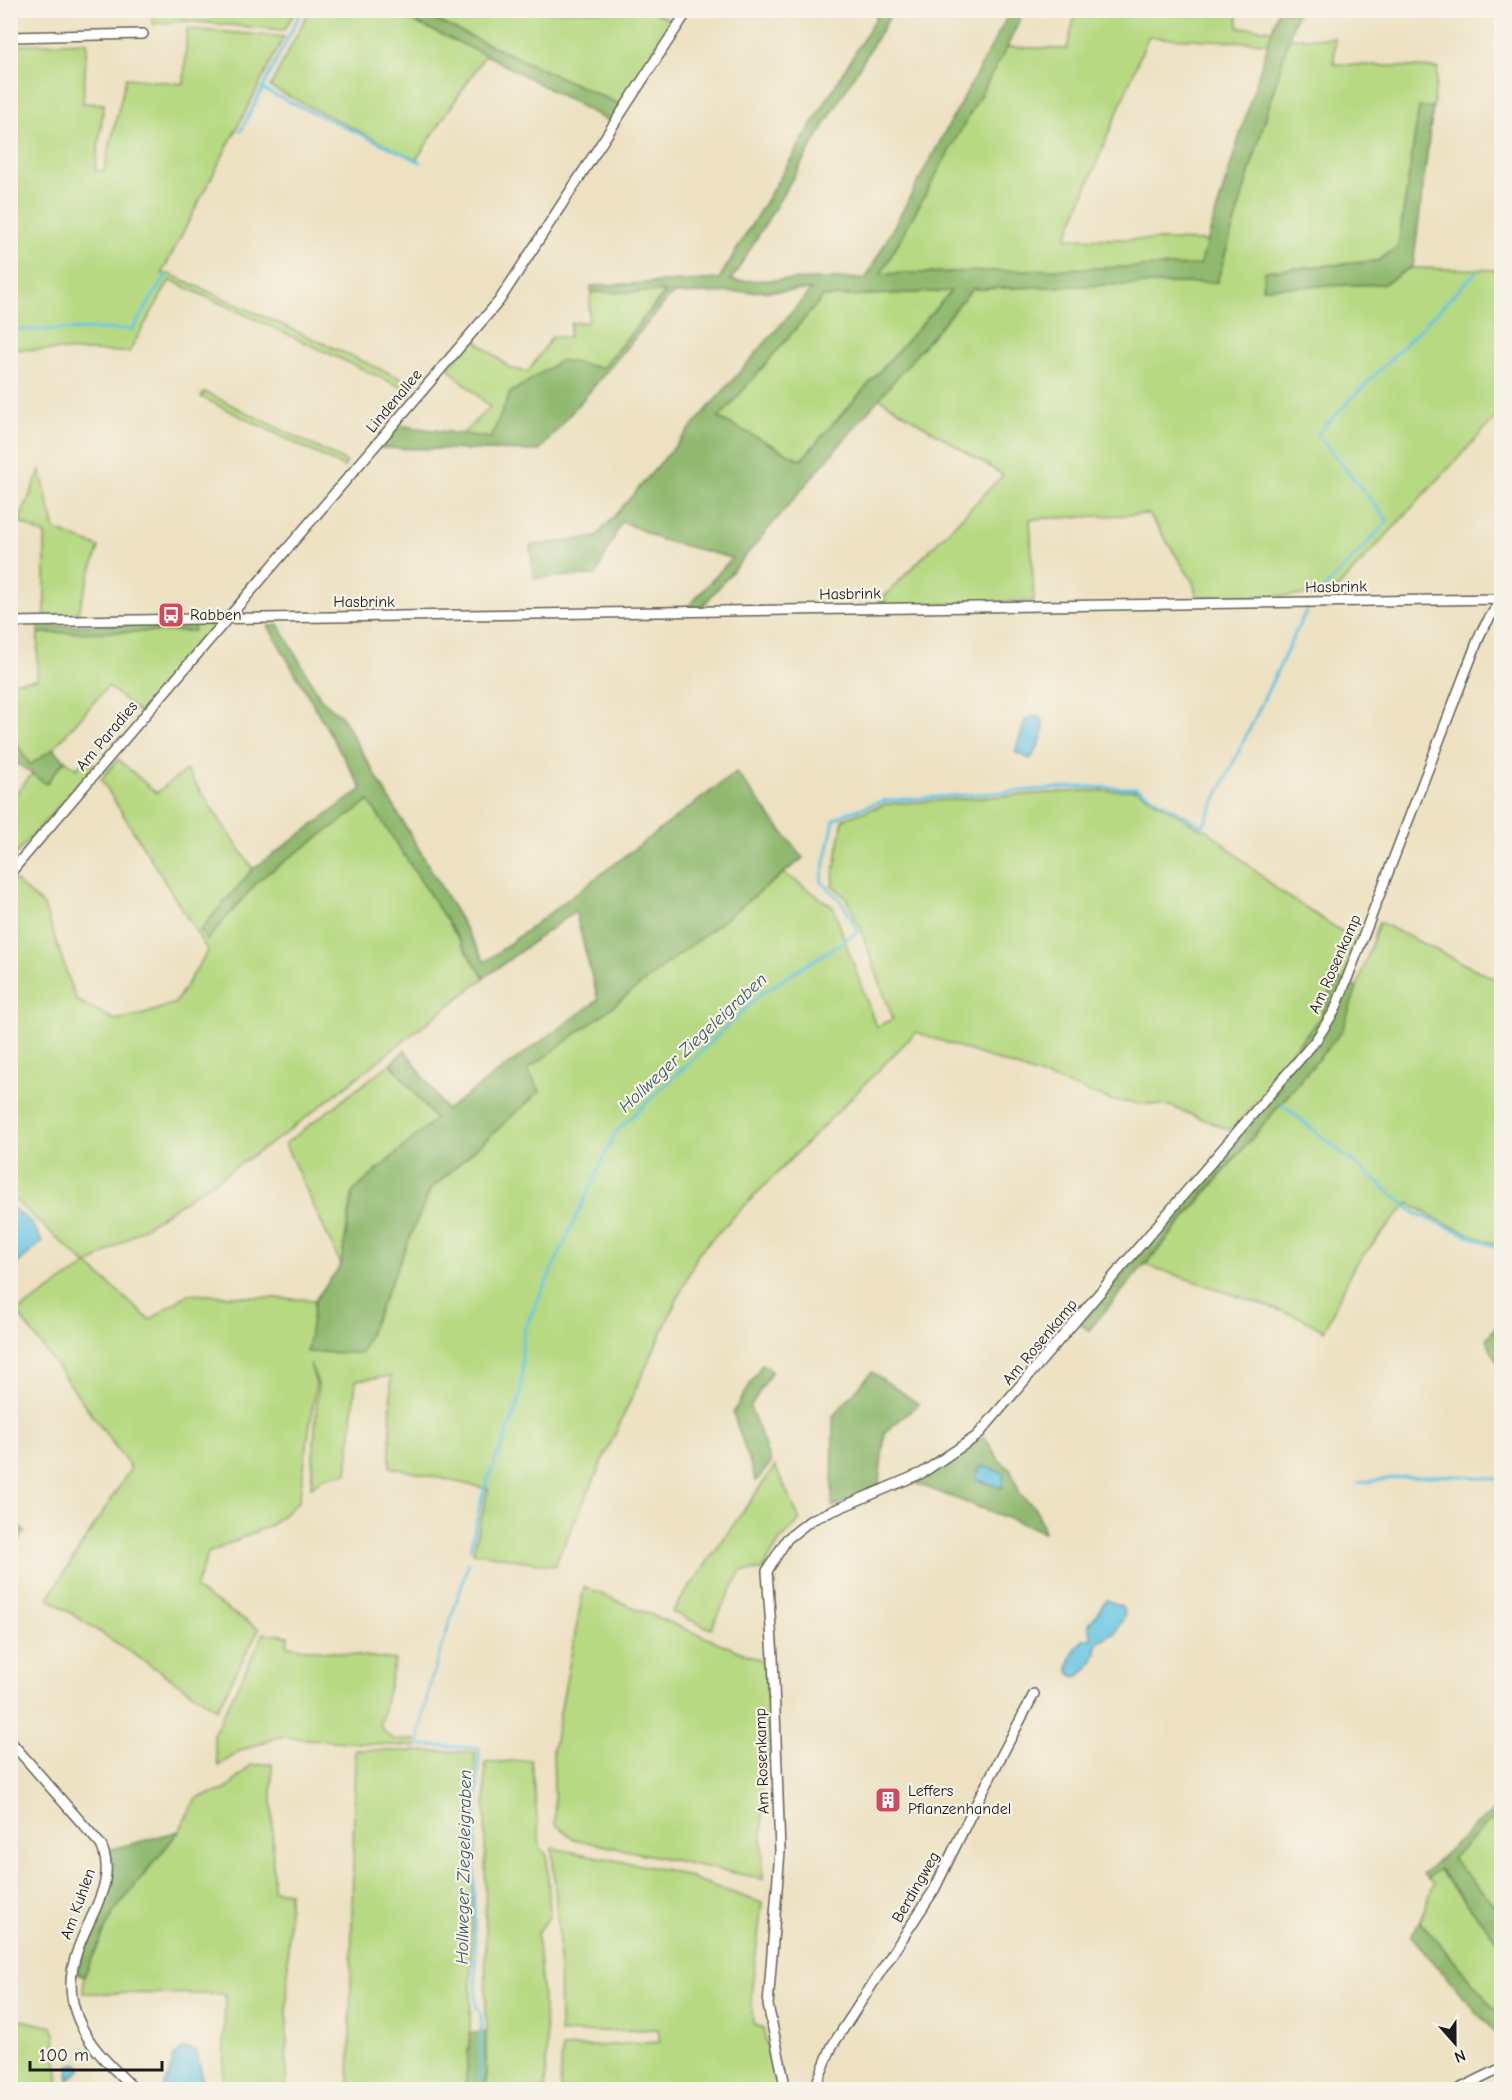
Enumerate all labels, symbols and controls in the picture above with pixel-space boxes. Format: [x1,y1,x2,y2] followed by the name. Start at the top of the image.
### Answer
[362,366,426,436] street label: Lindenallee
[1305,577,1367,597] street label: Hasbrink
[819,584,881,604] street label: Hasbrink
[333,593,395,611] street label: Hasbrink
[156,600,186,630] bus stop icon: Rabben
[190,606,242,624] place label: Rabben
[73,697,142,775] street label: Am Paradies
[1305,912,1365,1016] street label: Am Rosenkamp
[615,969,771,1117] water label: Hollweger Ziegeleigraben
[999,1295,1081,1389] street label: Am Rosenkamp
[751,1707,773,1815] street label: Am Rosenkamp
[452,1769,476,1965] water label: Hollweger Ziegeleigraben
[908,1782,1011,1818] place label: Leffers Pflanzenhandel
[873,1785,903,1815] building icon: Leffers Pflanzenhandel
[888,1848,944,1926] street label: Berdingweg
[57,1866,99,1942] street label: Am Kuhlen
[1425,2013,1485,2073] north arrow
[30,2034,162,2072] scale bar
[39,2045,89,2066] text: 100 m
[1452,2046,1468,2066] text: N

